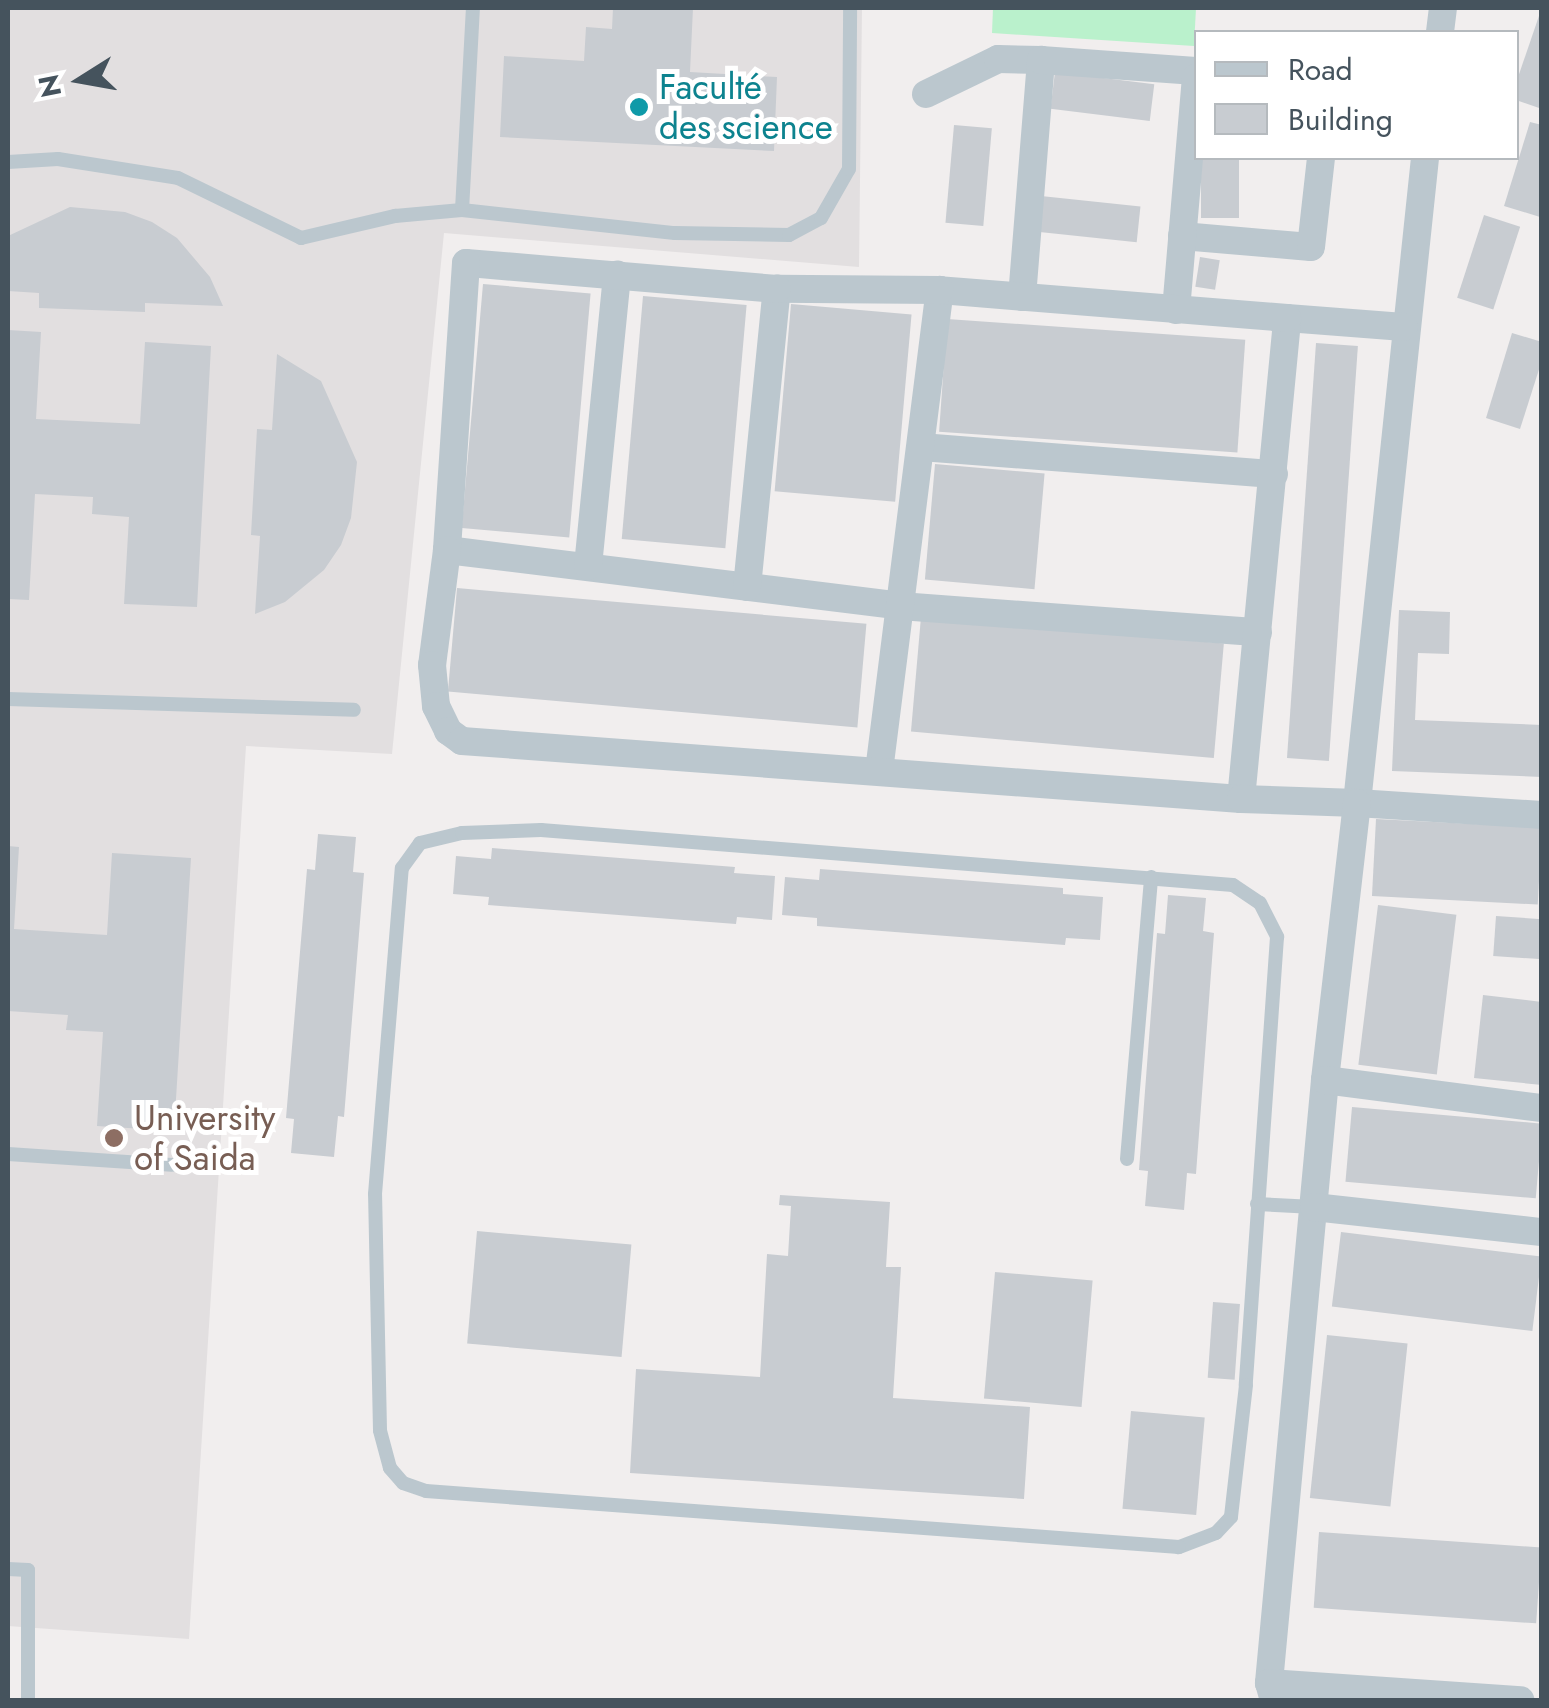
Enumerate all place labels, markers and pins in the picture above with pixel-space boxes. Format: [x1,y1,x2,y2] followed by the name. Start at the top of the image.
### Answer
[659,66,833,148] place label: Faculté des science
[628,96,650,118] marker: Faculté des science
[134,1097,275,1179] place label: University of Saida
[103,1127,125,1149] marker: University of Saida

